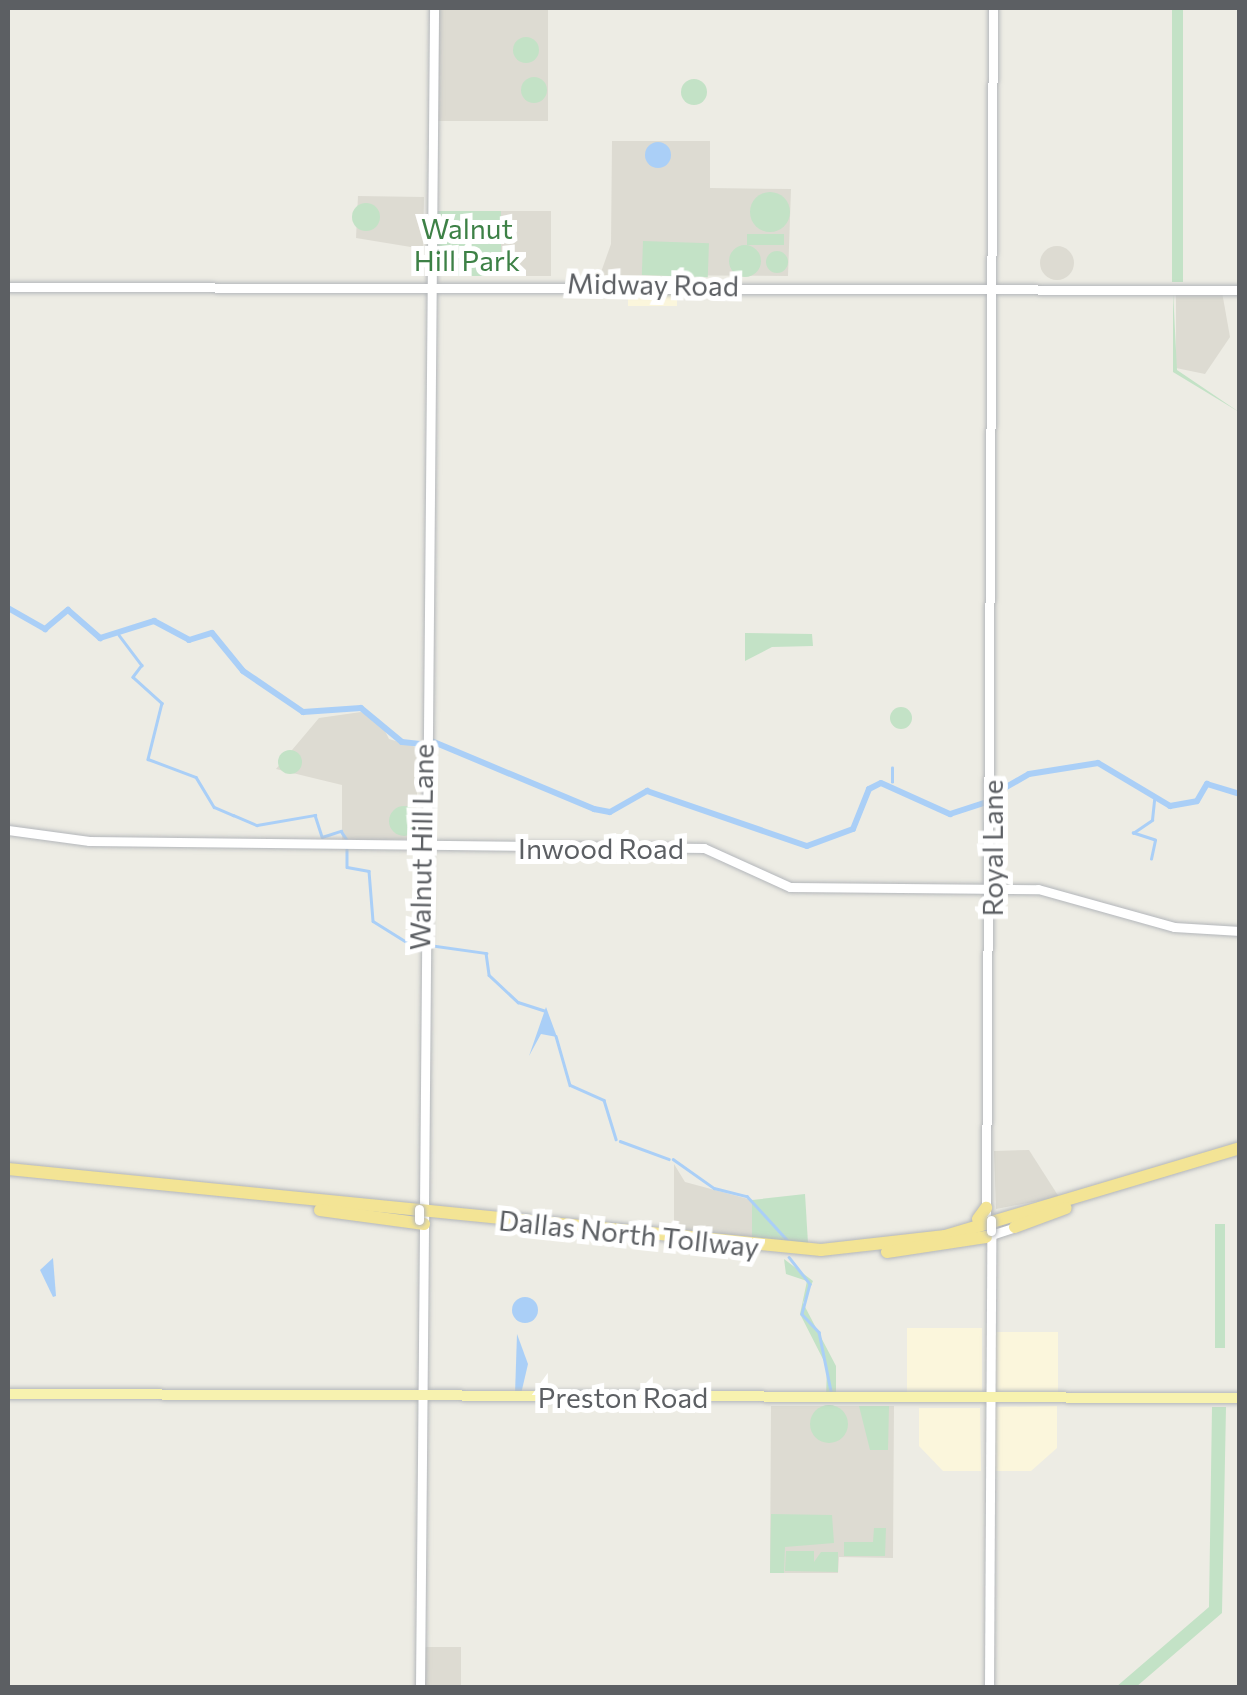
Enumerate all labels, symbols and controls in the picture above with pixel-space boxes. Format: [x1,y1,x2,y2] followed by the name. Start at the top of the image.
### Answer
[414,211,520,277] park label: Walnut Hill Park
[567,266,739,302] street label: Midway Road
[402,743,440,951] street label: Walnut Hill Lane
[975,780,1009,916] street label: Royal Lane
[518,831,684,865] street label: Inwood Road
[497,1203,761,1263] street label: Dallas North Tollway
[538,1380,708,1414] street label: Preston Road

